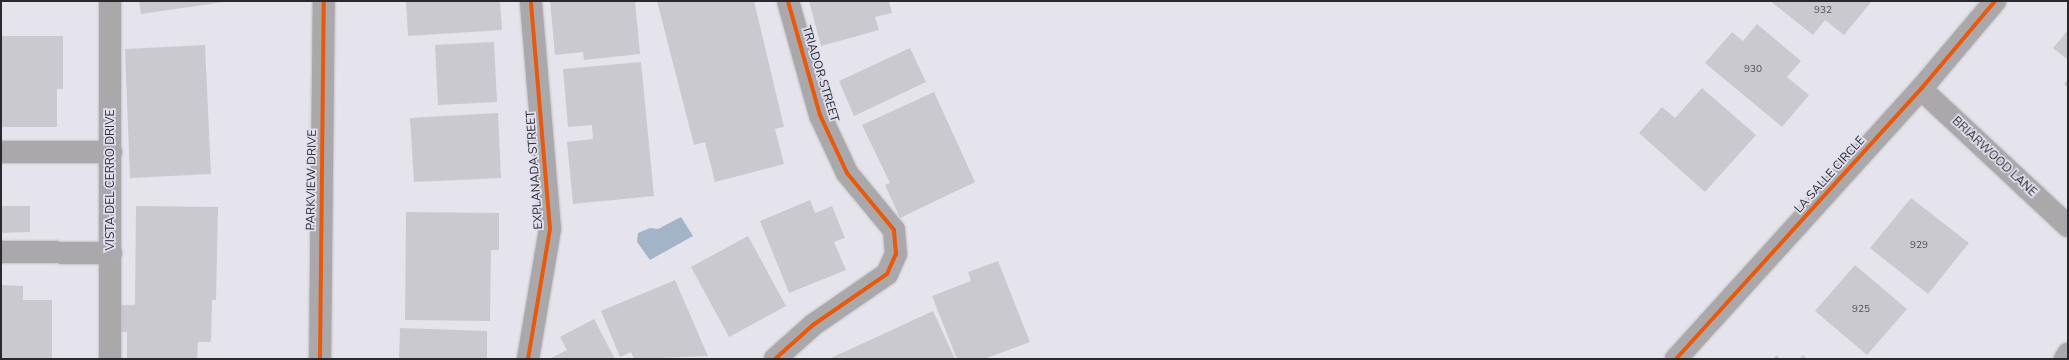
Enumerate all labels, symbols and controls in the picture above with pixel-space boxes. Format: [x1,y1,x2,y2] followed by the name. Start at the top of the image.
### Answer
[1814,5,1832,17] house number: 932
[799,24,841,124] street label: TRIADOR STREET
[1744,64,1762,76] house number: 930
[104,110,118,250] street label: VISTA DEL CERRO DRIVE
[524,110,546,230] street label: EXPLANADA STREET
[1949,114,2039,200] street label: BRIARWOOD LANE
[304,130,320,230] street label: PARKVIEW DRIVE
[1792,134,1868,216] street label: LA SALLE CIRCLE
[1910,240,1928,252] house number: 929
[1852,304,1870,316] house number: 925

